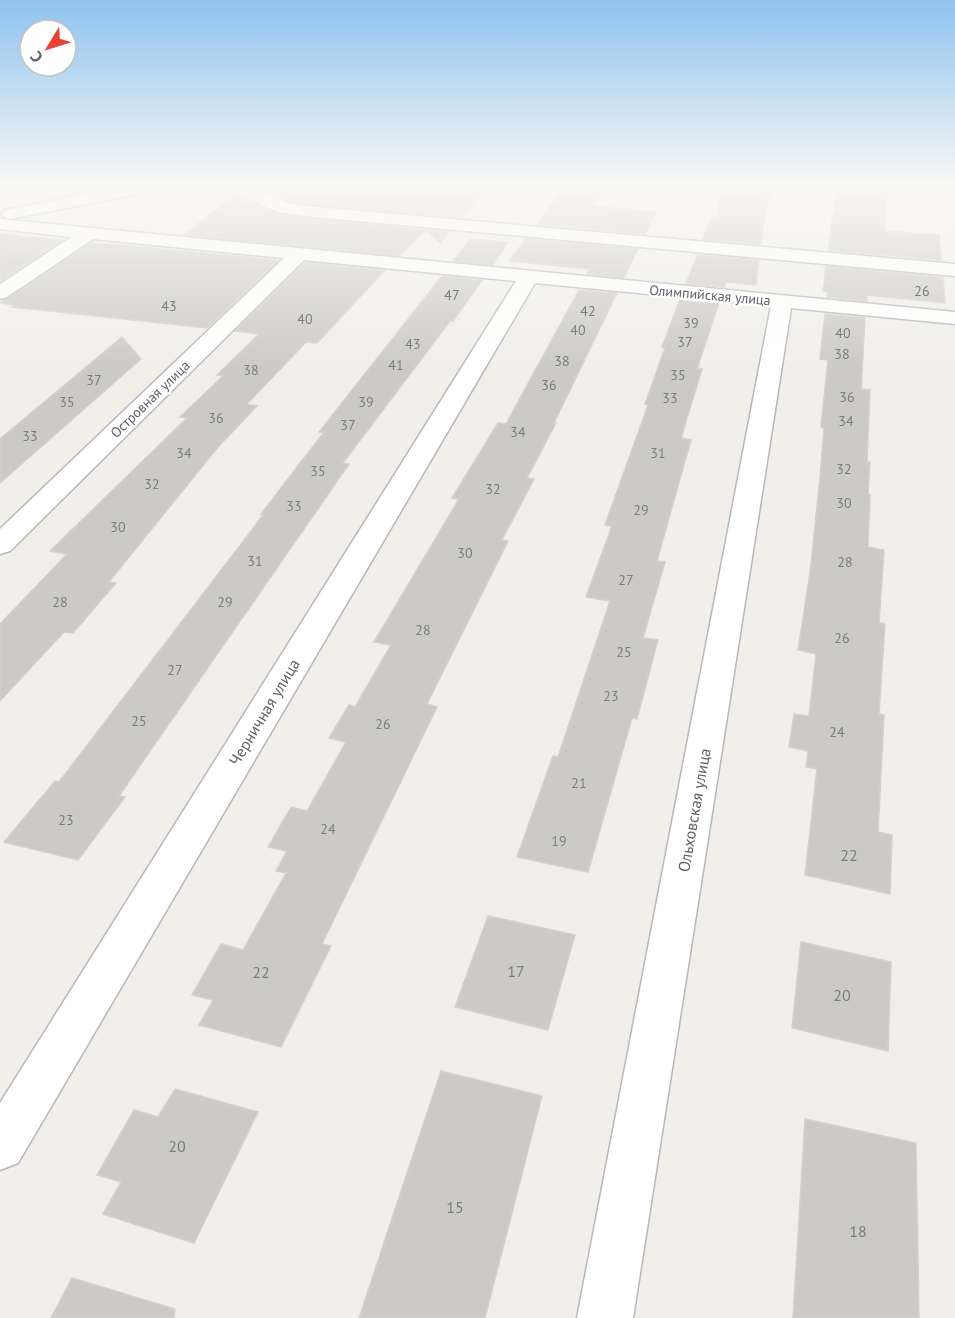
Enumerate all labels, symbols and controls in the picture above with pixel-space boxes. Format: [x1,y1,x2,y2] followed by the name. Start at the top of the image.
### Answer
[18,18,78,78] north arrow
[26,48,47,67] text: С
[649,281,771,309] street label: Олимпийская улица
[914,282,930,300] house number: 26
[444,286,460,304] house number: 47
[161,297,177,315] house number: 43
[580,302,596,320] house number: 42
[297,310,313,328] house number: 40
[683,314,699,332] house number: 39
[570,321,586,339] house number: 40
[835,324,851,342] house number: 40
[677,333,693,351] house number: 37
[405,335,421,353] house number: 43
[834,345,850,363] house number: 38
[554,352,570,370] house number: 38
[106,356,194,442] street label: Островная улица
[388,356,404,374] house number: 41
[243,361,259,379] house number: 38
[670,366,686,384] house number: 35
[86,371,102,389] house number: 37
[541,376,557,394] house number: 36
[839,388,855,406] house number: 36
[662,389,678,407] house number: 33
[59,393,75,411] house number: 35
[358,393,374,411] house number: 39
[208,409,224,427] house number: 36
[838,412,854,430] house number: 34
[340,416,356,434] house number: 37
[510,423,526,441] house number: 34
[22,427,38,445] house number: 33
[176,444,192,462] house number: 34
[650,444,666,462] house number: 31
[836,460,852,478] house number: 32
[310,462,326,480] house number: 35
[144,475,160,493] house number: 32
[485,480,501,498] house number: 32
[836,494,852,512] house number: 30
[286,497,302,515] house number: 33
[633,501,649,519] house number: 29
[110,518,126,536] house number: 30
[457,544,473,562] house number: 30
[247,552,263,570] house number: 31
[837,553,853,571] house number: 28
[618,571,634,589] house number: 27
[52,593,68,611] house number: 28
[217,593,233,611] house number: 29
[415,621,431,639] house number: 28
[834,629,850,647] house number: 26
[616,643,632,661] house number: 25
[224,655,304,769] street label: Черничная улица
[167,661,183,679] house number: 27
[603,687,619,705] house number: 23
[131,712,147,730] house number: 25
[375,715,391,733] house number: 26
[829,723,845,741] house number: 24
[673,747,715,873] street label: Ольховская улица
[571,774,587,792] house number: 21
[58,811,74,829] house number: 23
[320,820,336,838] house number: 24
[551,832,567,850] house number: 19
[840,845,858,865] house number: 22
[507,961,525,981] house number: 17
[252,962,270,982] house number: 22
[833,985,851,1005] house number: 20
[168,1136,186,1156] house number: 20
[446,1197,464,1217] house number: 15
[849,1221,867,1241] house number: 18

